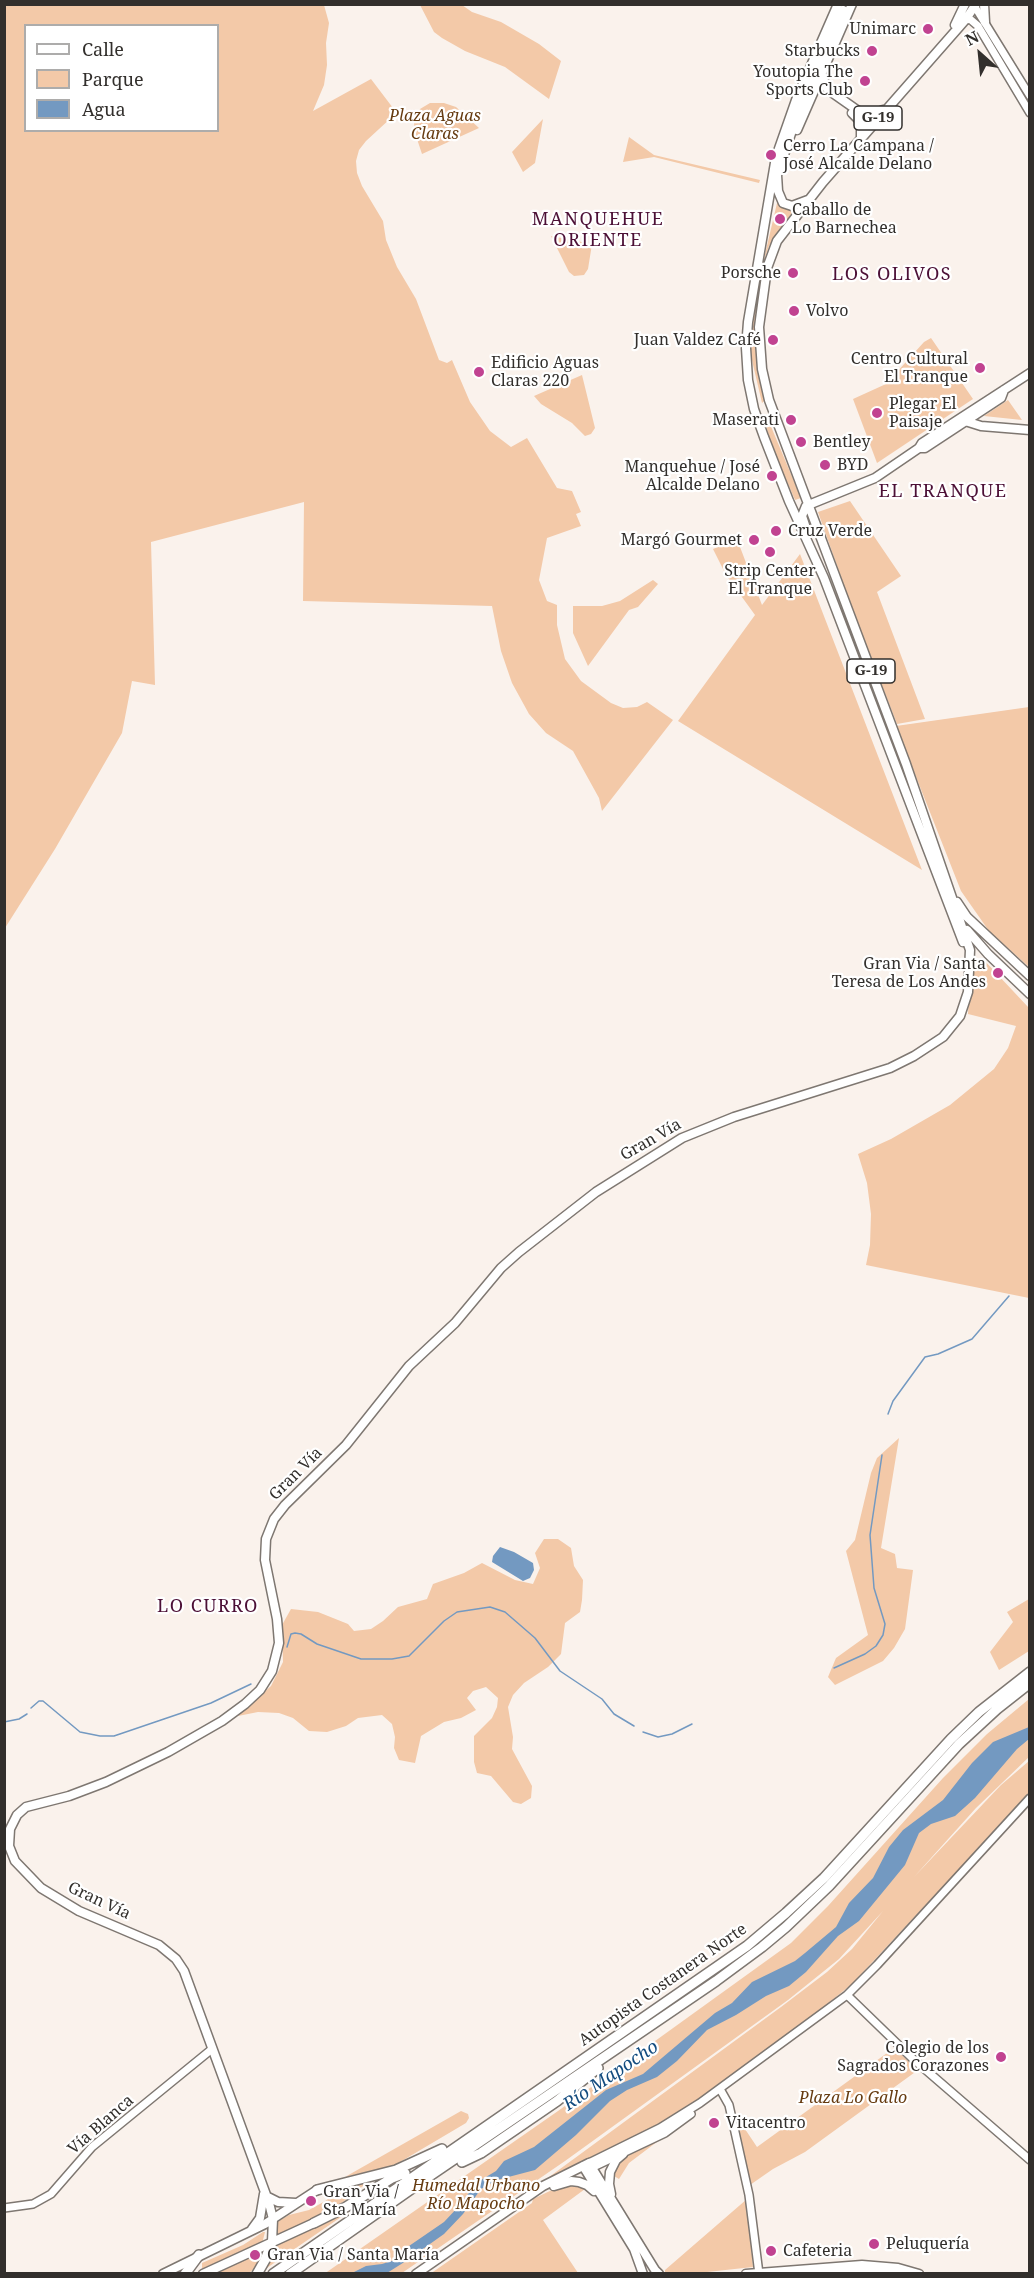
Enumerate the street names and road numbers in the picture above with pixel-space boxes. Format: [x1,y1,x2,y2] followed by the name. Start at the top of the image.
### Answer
[854,106,902,130] road number: G-19
[847,659,895,683] road number: G-19
[617,1115,685,1165] street label: Gran Vía
[266,1444,326,1504] street label: Gran Vía
[65,1878,133,1924] street label: Gran Vía
[575,1920,751,2050] street label: Autopista Costanera Norte
[64,2091,138,2159] street label: Vía Blanca

